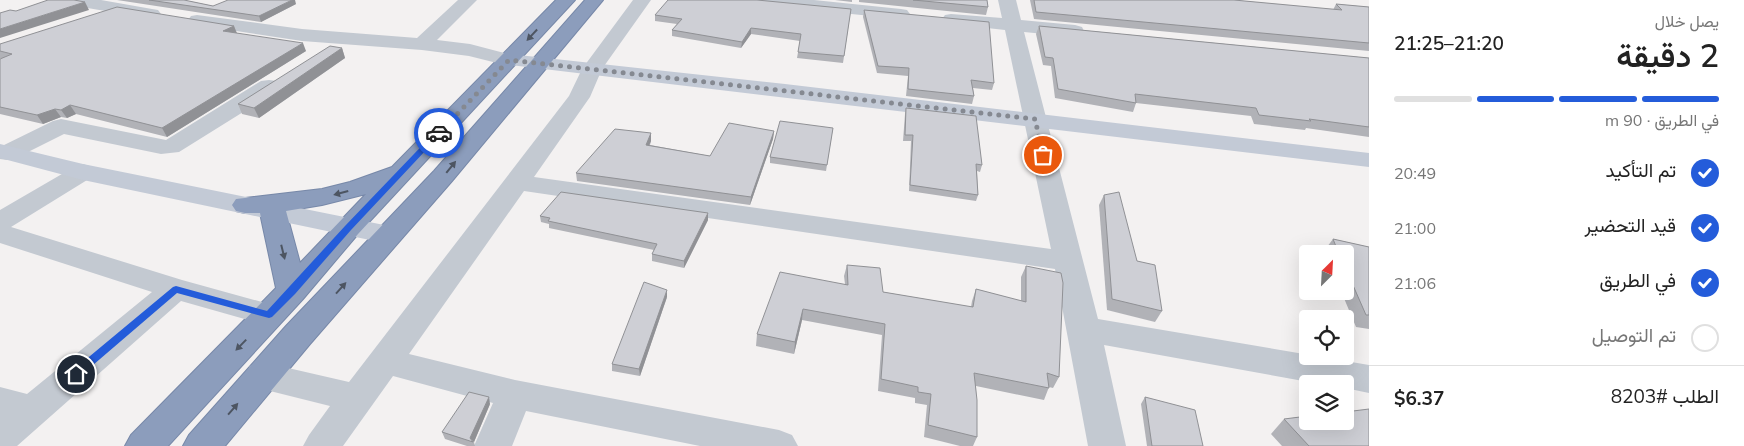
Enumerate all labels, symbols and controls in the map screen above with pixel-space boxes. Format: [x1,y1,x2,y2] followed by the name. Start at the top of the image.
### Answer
[1655,11,1719,31] text: يصل خلال
[526,29,538,41] one-way arrow
[1394,31,1504,55] text: 21:20–21:25
[1616,35,1719,75] text: 2 دقيقة
[414,108,464,158] courier
[1605,110,1719,130] text: في الطريق · 90 m
[425,119,453,147] icon: car
[1022,134,1064,176] pin
[1029,141,1057,169] icon: bag
[1606,158,1676,182] text: تم التأكيد
[1691,159,1719,187] icon: check
[445,161,456,174] one-way arrow
[1394,163,1436,183] text: 20:49
[334,189,349,197] one-way arrow
[1585,213,1676,237] text: قيد التحضير
[1691,214,1719,242] icon: check
[1394,218,1436,238] text: 21:00
[279,244,287,259] one-way arrow
[1299,245,1354,300] north arrow
[1299,245,1354,430] map controls
[1599,268,1676,292] text: في الطريق
[1691,269,1719,297] icon: check
[1394,273,1436,293] text: 21:06
[335,282,347,294] one-way arrow
[1299,310,1354,365] button: locate
[1592,323,1676,347] text: تم التوصيل
[235,338,247,350] one-way arrow
[55,353,97,395] pin
[62,360,90,388] icon: home
[1299,375,1354,430] button: layers
[1611,384,1719,408] text: الطلب #8203
[1394,386,1444,410] text: $6.37
[228,403,239,416] one-way arrow

